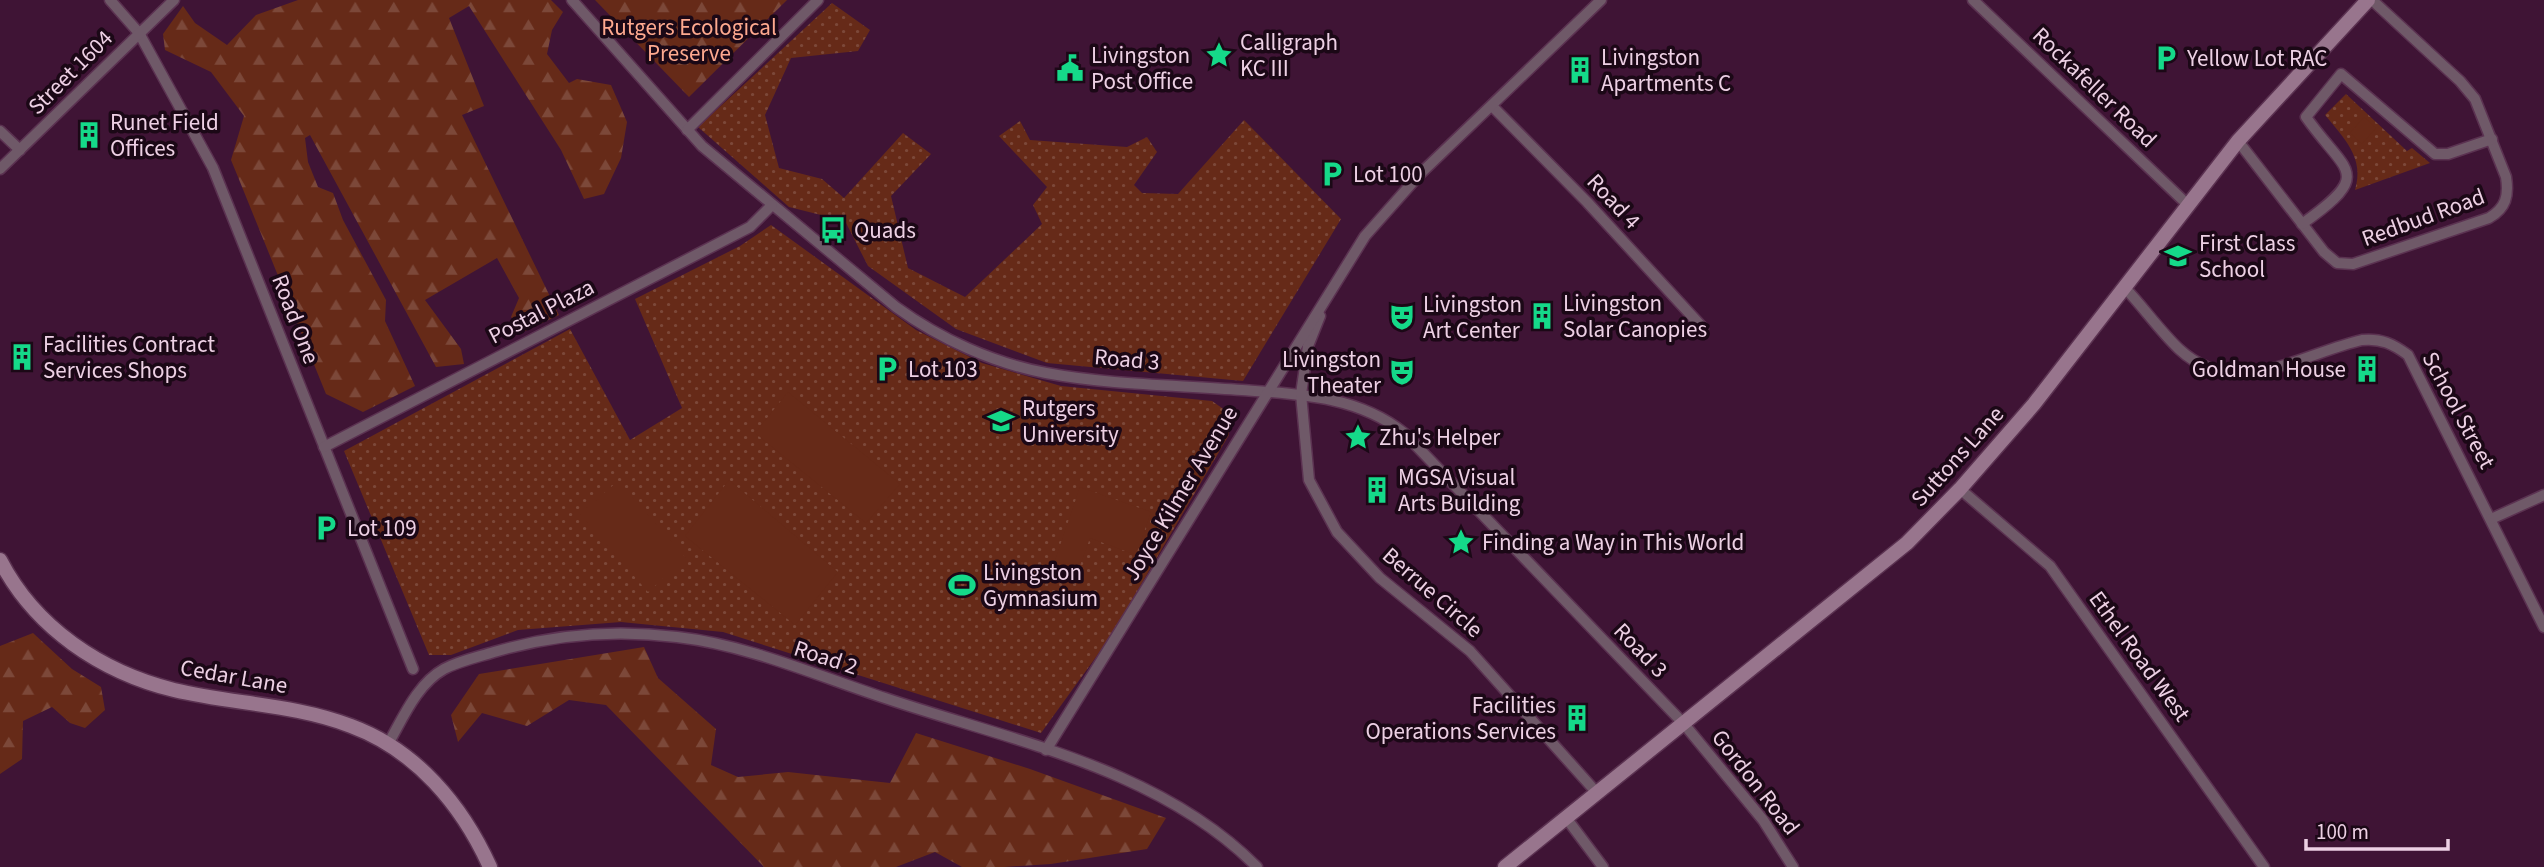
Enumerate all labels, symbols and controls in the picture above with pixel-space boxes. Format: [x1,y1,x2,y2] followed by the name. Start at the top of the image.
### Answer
[601,11,777,70] park label: Rutgers Ecological Preserve
[2025,19,2164,155] street label: Rockafeller Road
[21,23,120,122] street label: Street 1604
[1240,26,1338,85] place label: Calligraph KC III
[1091,39,1193,98] place label: Livingston Post Office
[1204,40,1234,70] place icon: Calligraph KC III
[1601,41,1731,100] place label: Livingston Apartments C
[2186,42,2327,75] place label: Yellow Lot RAC
[2151,43,2181,73] parking icon: Yellow Lot RAC
[1055,53,1085,83] public building icon: Livingston Post Office
[1565,55,1595,85] building icon: Livingston Apartments C
[110,106,219,165] place label: Runet Field Offices
[74,120,104,150] building icon: Runet Field Offices
[1353,158,1423,191] place label: Lot 100
[1317,159,1347,189] parking icon: Lot 100
[1579,166,1648,237] street label: Road 4
[2357,180,2489,255] street label: Redbud Road
[854,214,916,247] place label: Quads
[818,215,848,245] bus stop icon: Quads
[2199,227,2295,286] place label: First Class School
[2163,241,2193,271] school or university icon: First Class School
[263,270,328,369] street label: Road One
[483,271,600,352] street label: Postal Plaza
[1563,287,1707,346] place label: Livingston Solar Canopies
[1423,288,1522,347] place label: Livingston Art Center
[1527,301,1557,331] building icon: Livingston Solar Canopies
[1387,302,1417,332] theatre icon: Livingston Art Center
[43,328,215,387] place label: Facilities Contract Services Shops
[1093,340,1161,379] street label: Road 3
[7,342,37,372] building icon: Facilities Contract Services Shops
[1282,343,1382,402] place label: Livingston Theater
[2414,346,2503,475] street label: School Street
[908,353,978,386] place label: Lot 103
[2192,353,2346,386] place label: Goldman House
[872,354,902,384] parking icon: Lot 103
[2352,354,2382,384] building icon: Goldman House
[1387,357,1417,387] theatre icon: Livingston Theater
[1022,392,1119,451] place label: Rutgers University
[1903,399,2012,514] street label: Suttons Lane
[1115,400,1246,587] street label: Joyce Kilmer Avenue
[986,406,1016,436] school or university icon: Rutgers University
[1379,421,1501,454] place label: Zhu's Helper
[1343,422,1373,452] place icon: Zhu's Helper
[1398,461,1521,520] place label: MGSA Visual Arts Building
[1362,475,1392,505] building icon: MGSA Visual Arts Building
[347,512,417,545] place label: Lot 109
[311,513,341,543] parking icon: Lot 109
[1482,526,1744,559] place label: Finding a Way in This World
[1446,527,1476,557] place icon: Finding a Way in This World
[1375,539,1490,645] street label: Berrue Circle
[983,556,1098,615] place label: Livingston Gymnasium
[947,570,977,600] sports icon: Livingston Gymnasium
[2081,584,2198,729] street label: Ethel Road West
[1606,615,1675,685] street label: Road 3
[790,632,862,683] street label: Road 2
[178,651,290,702] street label: Cedar Lane
[1365,689,1556,748] place label: Facilities Operations Services
[1562,703,1592,733] building icon: Facilities Operations Services
[1704,722,1807,842] street label: Gordon Road
[2306,808,2448,852] scale bar
[2316,817,2369,847] text: 100 m

